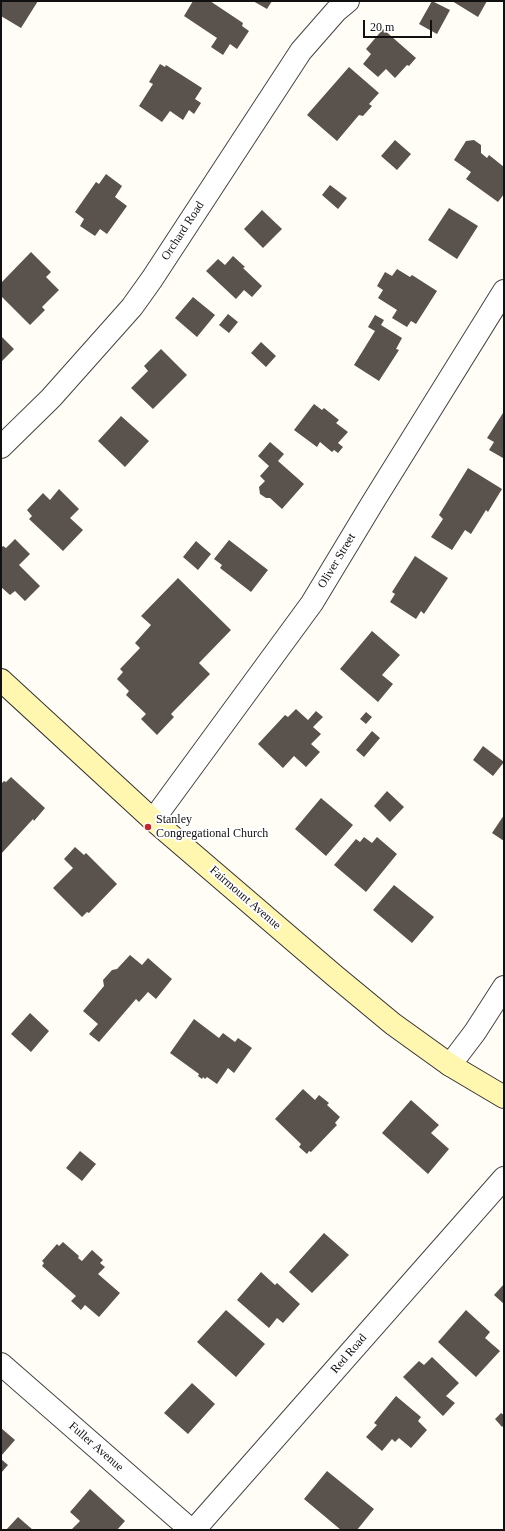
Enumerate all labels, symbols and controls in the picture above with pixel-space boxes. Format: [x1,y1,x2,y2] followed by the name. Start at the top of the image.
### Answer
[365,12,434,38] scale bar
[370,20,394,34] text: 20 m
[159,199,207,263] street label: Orchard Road
[315,531,359,591] street label: Oliver Street
[156,813,268,841] place label: Stanley Congregational Church
[143,822,153,832] marker: Stanley Congregational Church
[207,863,283,933] street label: Fairmount Avenue
[328,1331,370,1377] street label: Red Road
[66,1419,126,1475] street label: Fuller Avenue

